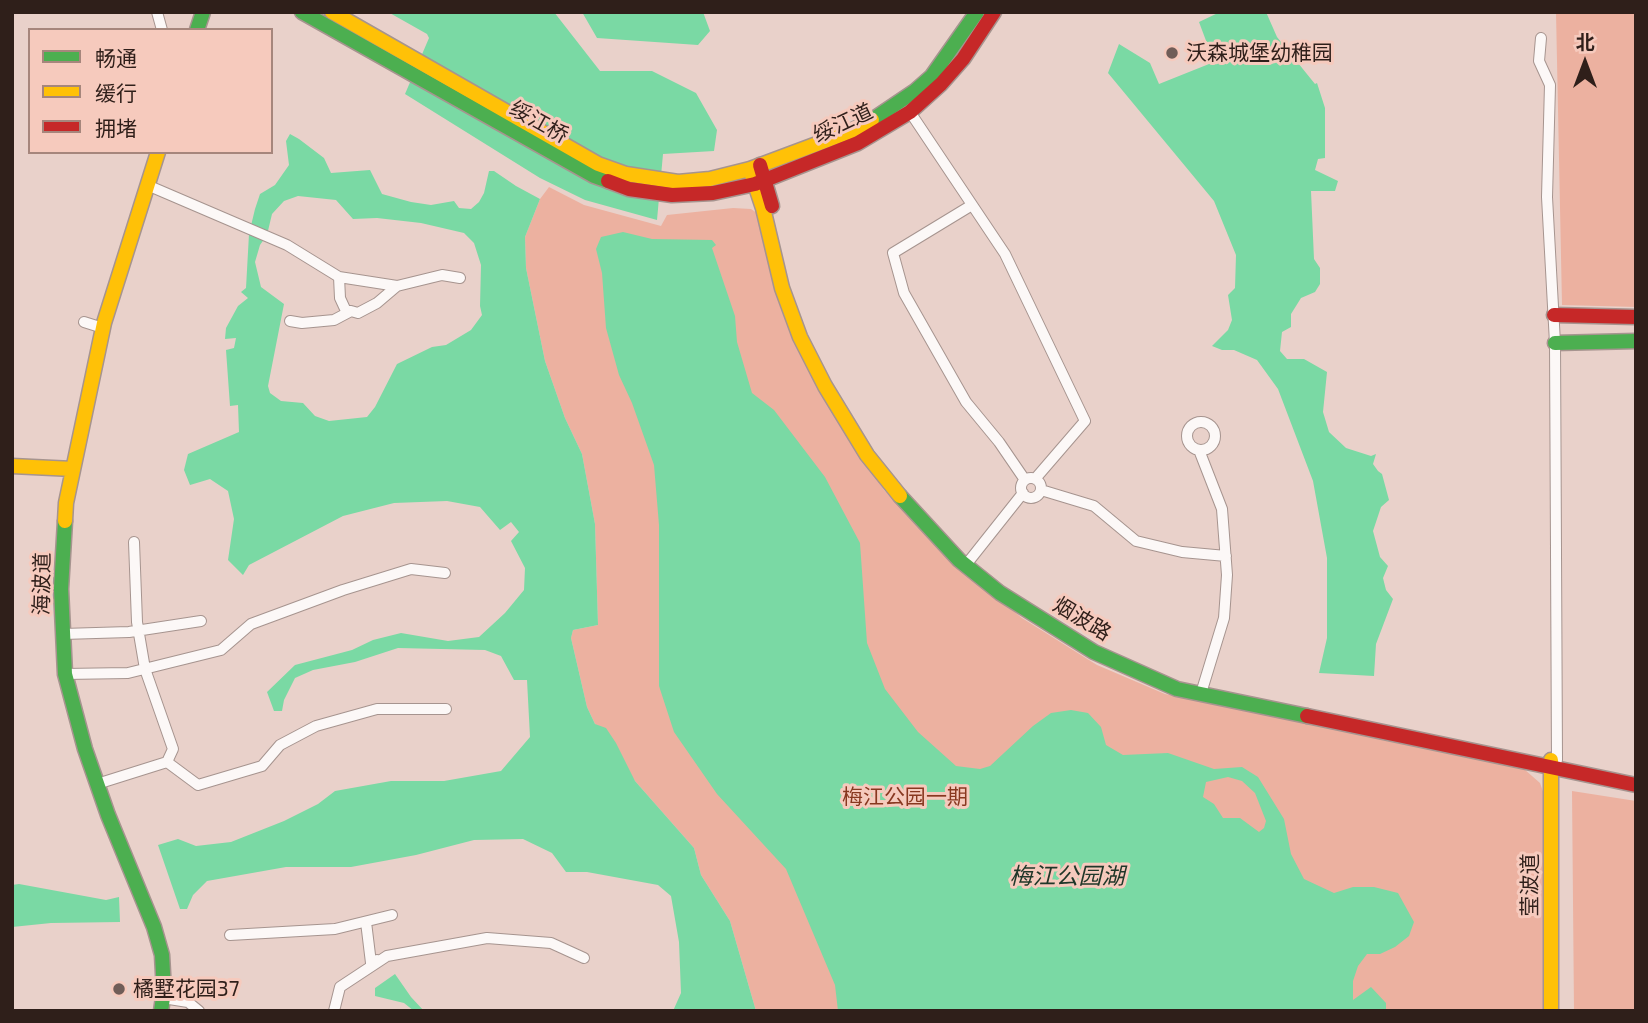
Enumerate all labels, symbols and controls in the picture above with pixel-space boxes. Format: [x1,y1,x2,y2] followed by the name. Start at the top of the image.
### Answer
[28,28,273,154] legend
[1550,28,1620,98] north arrow
[1575,30,1595,53] text: 北
[1186,40,1333,66] place label: 沃森城堡幼稚园
[95,45,137,70] text: 畅通
[1164,45,1180,61] marker: 沃森城堡幼稚园
[95,80,137,105] text: 缓行
[505,96,573,148] street label: 绥江桥
[809,98,877,148] street label: 绥江道
[95,115,137,140] text: 拥堵
[29,552,55,616] street label: 海波道
[1049,592,1115,646] street label: 烟波路
[842,784,968,810] park label: 梅江公园一期
[1517,854,1543,916] street label: 莹波道
[1010,862,1124,890] water label: 梅江公园湖
[133,976,239,1002] place label: 橘墅花园37
[111,981,127,997] marker: 橘墅花园37

